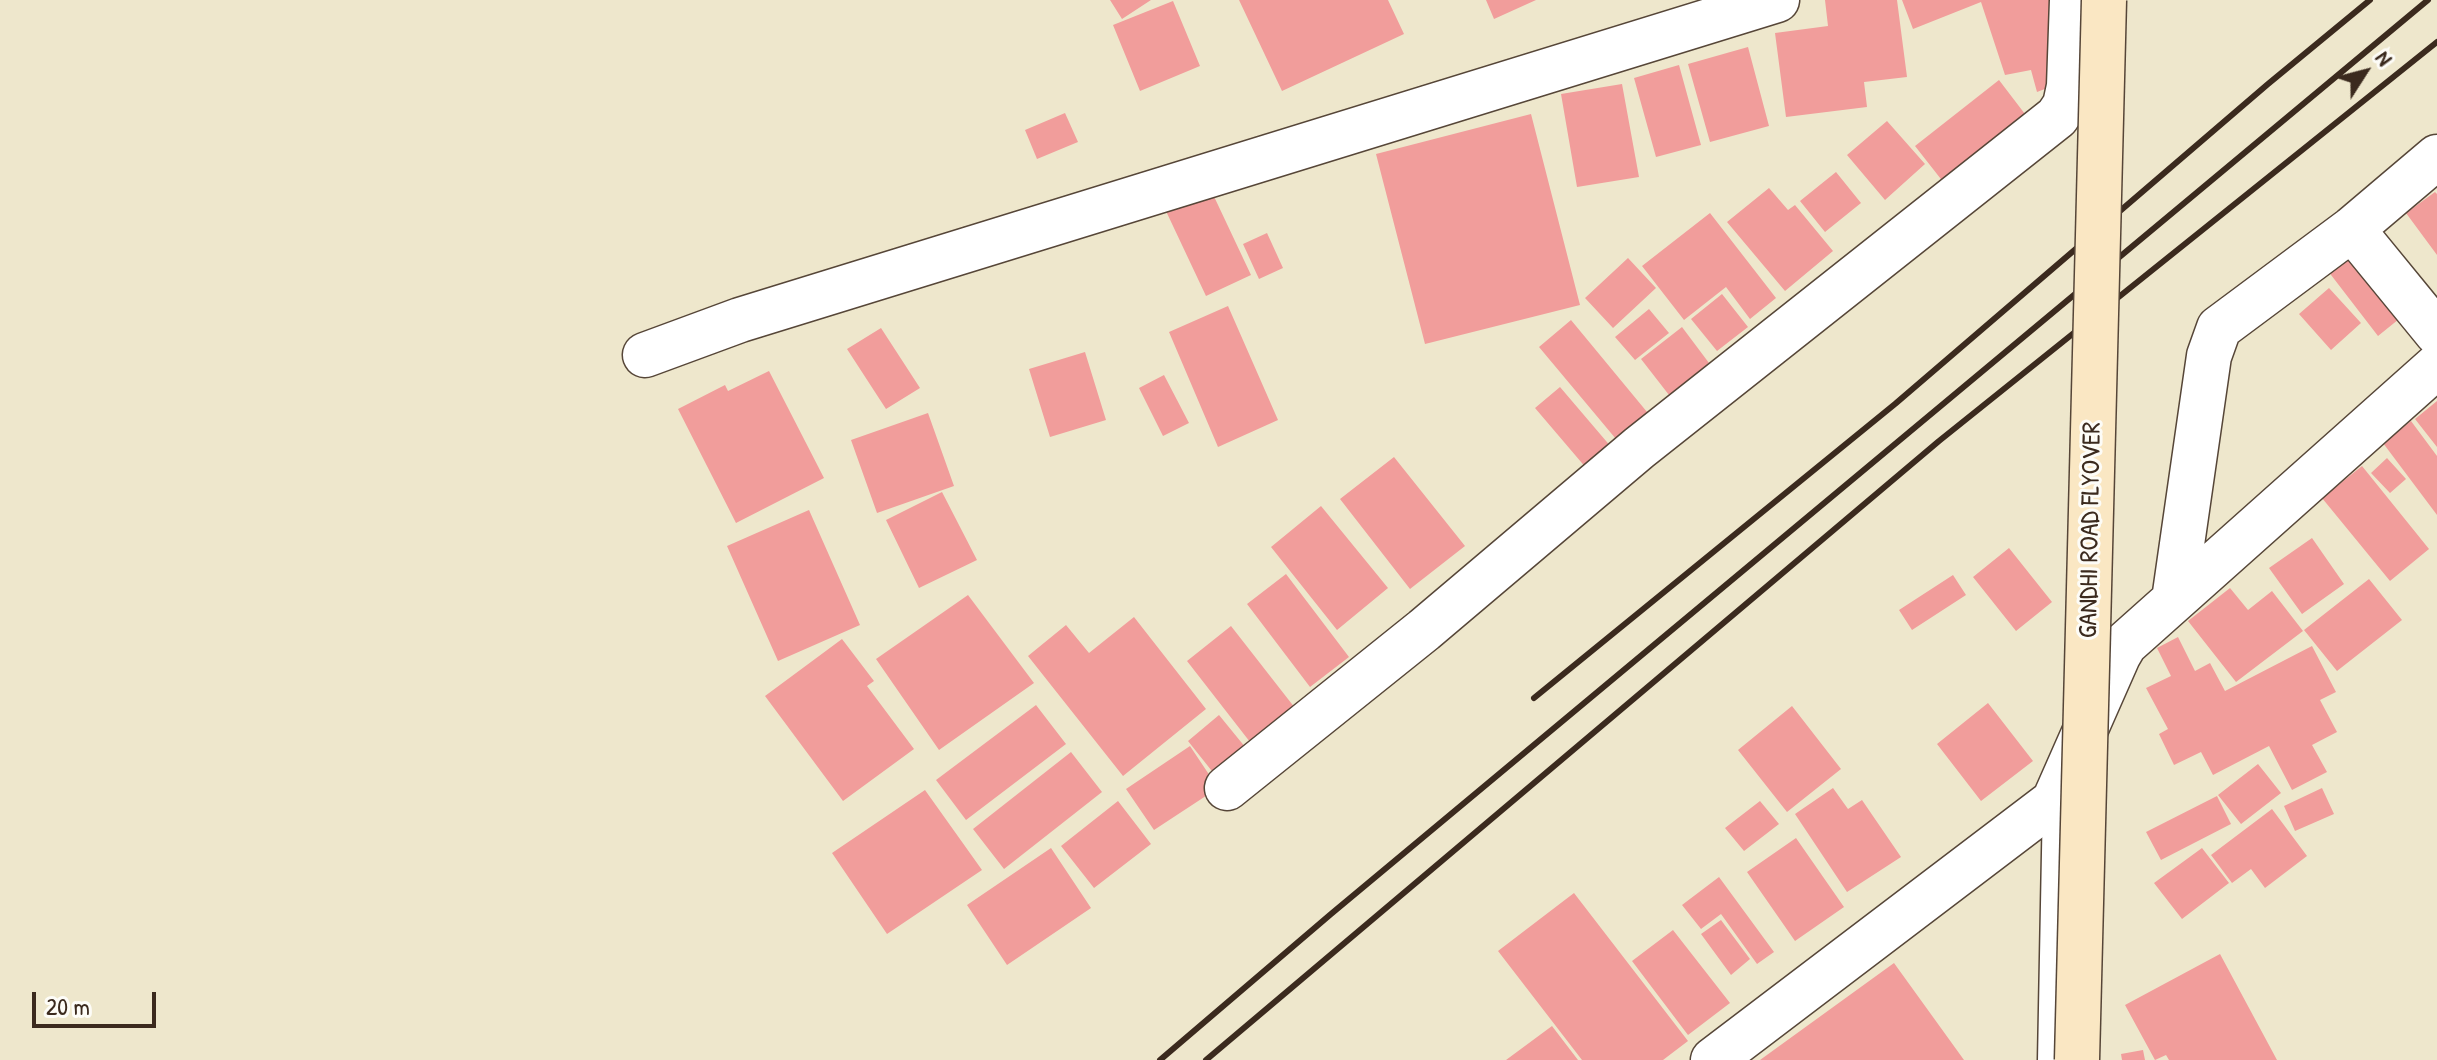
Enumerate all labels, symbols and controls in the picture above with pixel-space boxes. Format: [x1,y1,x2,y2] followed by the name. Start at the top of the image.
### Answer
[2325,32,2405,112] north arrow
[2369,44,2400,71] text: N
[2074,422,2108,638] street label: GANDHI ROAD FLYOVER
[36,976,160,1026] scale bar
[46,990,90,1022] text: 20 m

